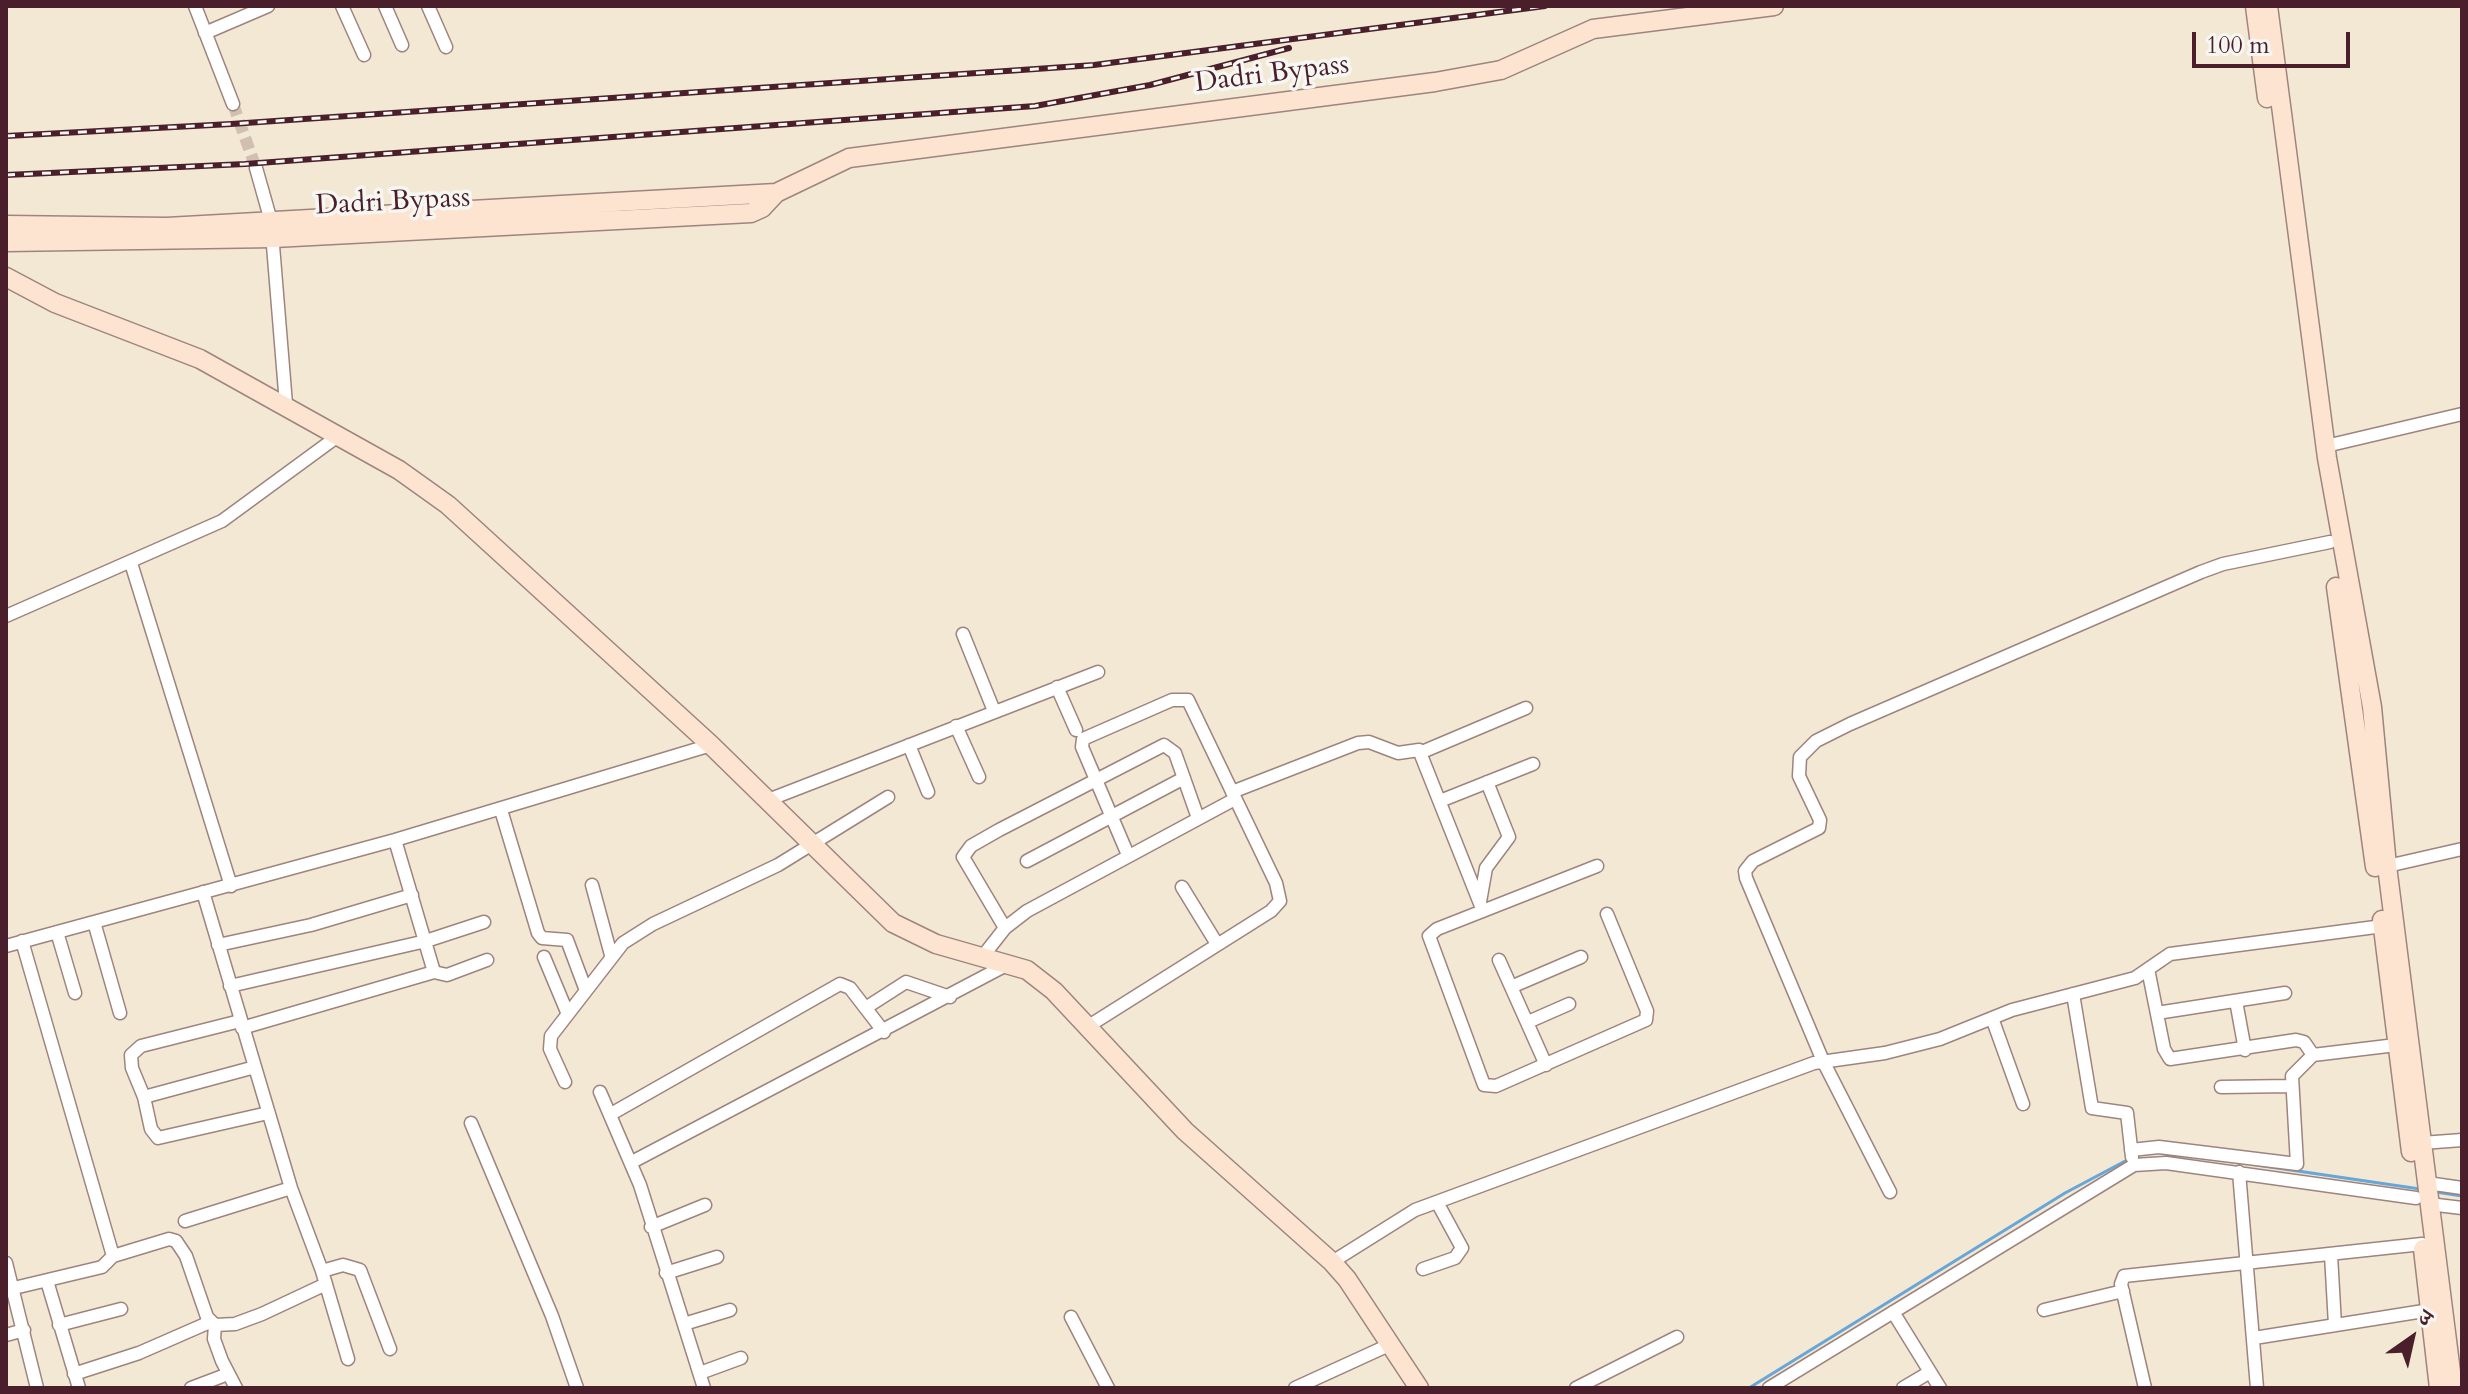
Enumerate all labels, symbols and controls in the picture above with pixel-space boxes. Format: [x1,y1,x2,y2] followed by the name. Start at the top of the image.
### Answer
[2196,16,2354,66] scale bar
[2206,29,2270,62] text: 100 m
[1193,49,1351,101] street label: Dadri Bypass
[315,182,471,224] street label: Dadri Bypass
[2372,1298,2452,1378] north arrow
[2412,1303,2438,1334] text: उ

